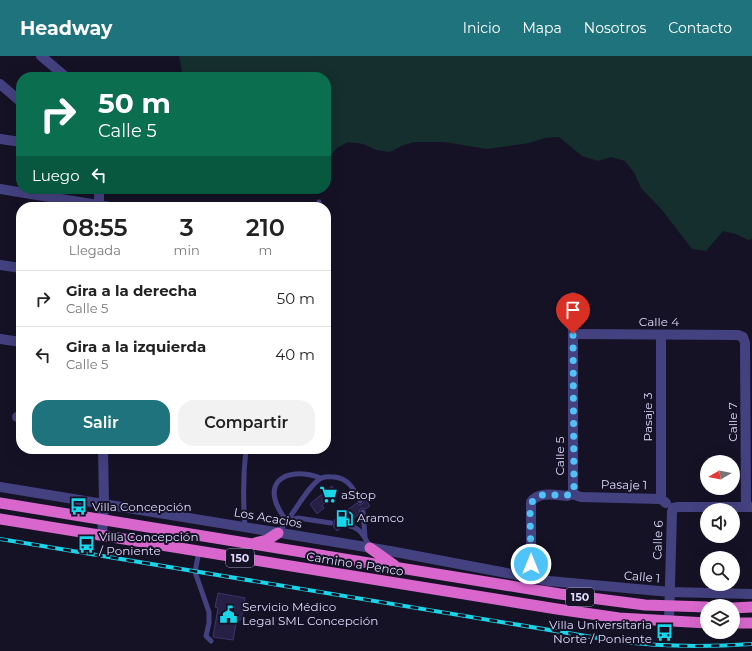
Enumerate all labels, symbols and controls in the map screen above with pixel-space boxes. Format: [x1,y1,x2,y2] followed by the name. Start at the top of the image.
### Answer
[20,17,112,40] text: Headway
[463,19,500,37] text: Inicio
[522,19,562,37] text: Mapa
[584,19,646,37] text: Nosotros
[668,19,732,37] text: Contacto
[98,86,171,120] text: 50 m
[32,88,84,140] icon: right
[98,120,157,142] text: Calle 5
[88,164,110,186] icon: left
[32,166,80,185] text: Luego
[62,213,128,242] text: 08:55
[180,213,194,242] text: 3
[246,213,285,242] text: 210
[69,242,121,258] text: Llegada
[174,242,200,258] text: min
[258,242,272,258] text: m
[66,281,197,300] text: Gira a la derecha
[32,288,54,310] icon: right
[277,289,315,308] text: 50 m
[556,293,590,334] pin
[562,299,584,321] icon: arrive
[66,300,108,316] text: Calle 5
[639,314,679,329] street label: Calle 4
[66,337,206,356] text: Gira a la izquierda
[32,344,54,366] icon: left
[275,345,315,364] text: 40 m
[66,356,108,372] text: Calle 5
[640,392,655,441] street label: Pasaje 3
[32,400,170,446] button: Salir
[178,400,315,446] button: Compartir
[725,402,740,442] street label: Calle 7
[552,436,567,476] street label: Calle 5
[700,455,740,495] north arrow
[700,455,740,639] map controls
[601,477,647,492] street label: Pasaje 1
[318,485,338,505] supermarket icon: aStop
[341,487,376,502] place label: aStop
[69,497,89,517] bus stop icon: Villa Concepción
[92,499,192,514] place label: Villa Concepción
[700,503,740,543] button: sound
[233,504,304,531] street label: Los Acacios
[334,508,354,528] fuel station icon: Aramco
[357,510,404,525] place label: Aramco
[649,520,666,560] street label: Calle 6
[98,529,199,558] place label: Villa Concepción / Poniente
[76,534,96,554] bus stop icon: Villa Concepción / Poniente
[510,543,552,585] position arrow
[305,548,405,579] street label: Camino a Penco
[226,549,254,567] road number: 150
[700,551,740,591] button: search
[623,567,661,586] street label: Calle 1
[566,588,594,606] road number: 150
[242,599,378,628] place label: Servicio Médico Legal SML Concepción
[700,599,740,639] button: layers
[219,604,239,624] public building icon: Servicio Médico Legal SML Concepción
[549,617,652,646] place label: Villa Universitaria Norte / Poniente
[655,622,675,642] bus stop icon: Villa Universitaria Norte / Poniente

